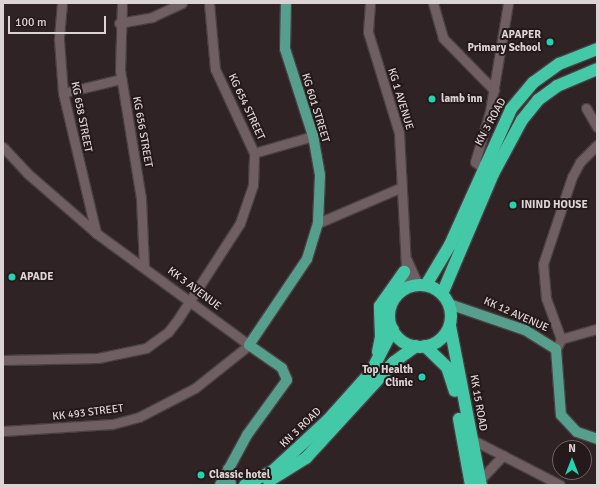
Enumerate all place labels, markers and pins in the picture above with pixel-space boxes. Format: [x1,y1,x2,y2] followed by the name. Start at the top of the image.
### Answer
[467,29,541,55] place label: APAPER Primary School
[544,36,556,48] marker: APAPER Primary School
[441,92,483,106] place label: lamb inn
[426,93,438,105] marker: lamb inn
[521,198,588,212] place label: ININD HOUSE
[508,200,518,210] marker: ININD HOUSE
[20,270,54,284] place label: APADE
[7,272,17,282] marker: APADE
[362,364,413,390] place label: Top Health Clinic
[416,371,428,383] marker: Top Health Clinic
[209,468,270,482] place label: Classic hotel
[196,470,206,480] marker: Classic hotel

